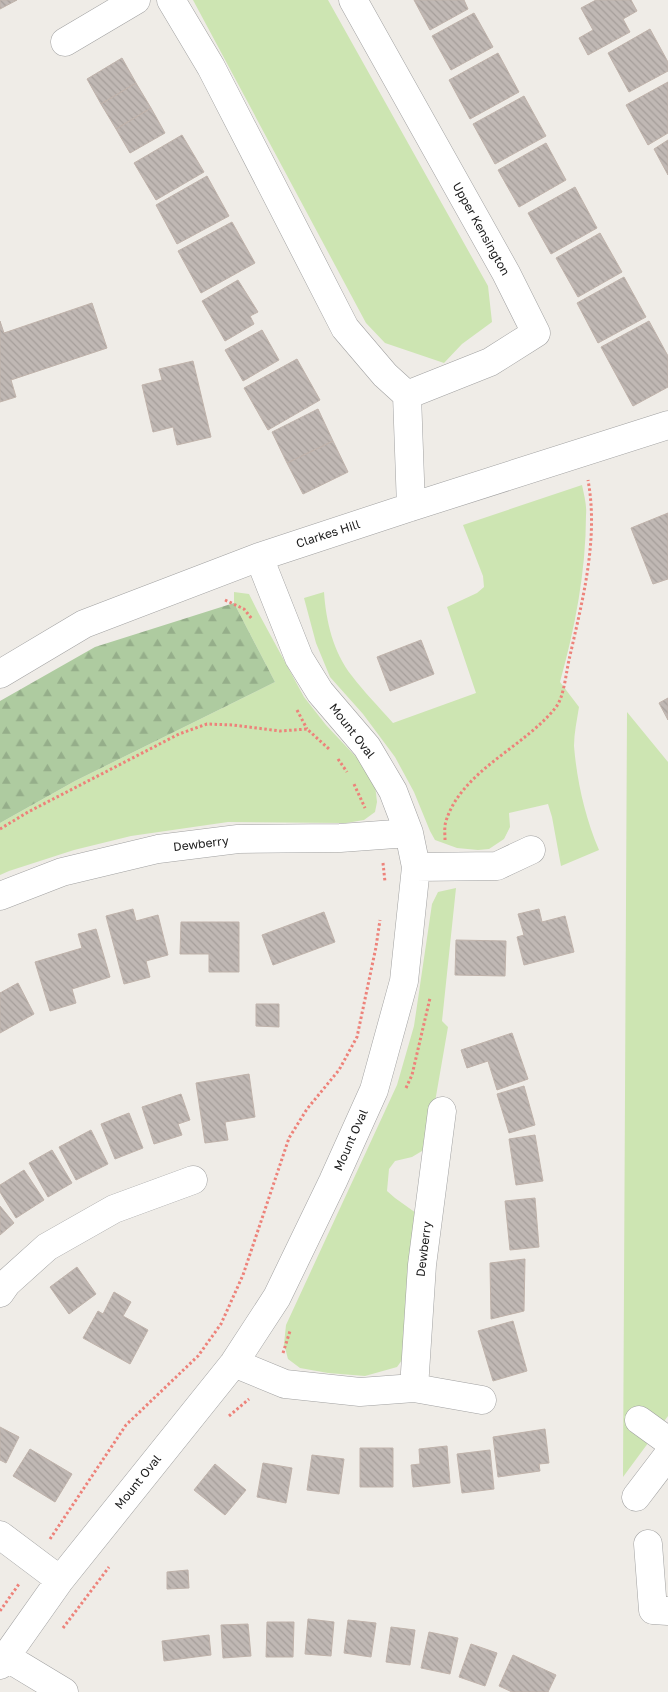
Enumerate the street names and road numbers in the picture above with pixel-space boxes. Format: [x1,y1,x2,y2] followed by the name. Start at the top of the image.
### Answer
[450,180,513,278] street label: Upper Kensington
[294,516,362,551] street label: Clarkes Hill
[326,700,379,761] street label: Mount Oval
[172,833,230,854] street label: Dewberry
[330,1107,371,1173] street label: Mount Oval
[413,1220,434,1278] street label: Dewberry
[111,1451,164,1512] street label: Mount Oval

